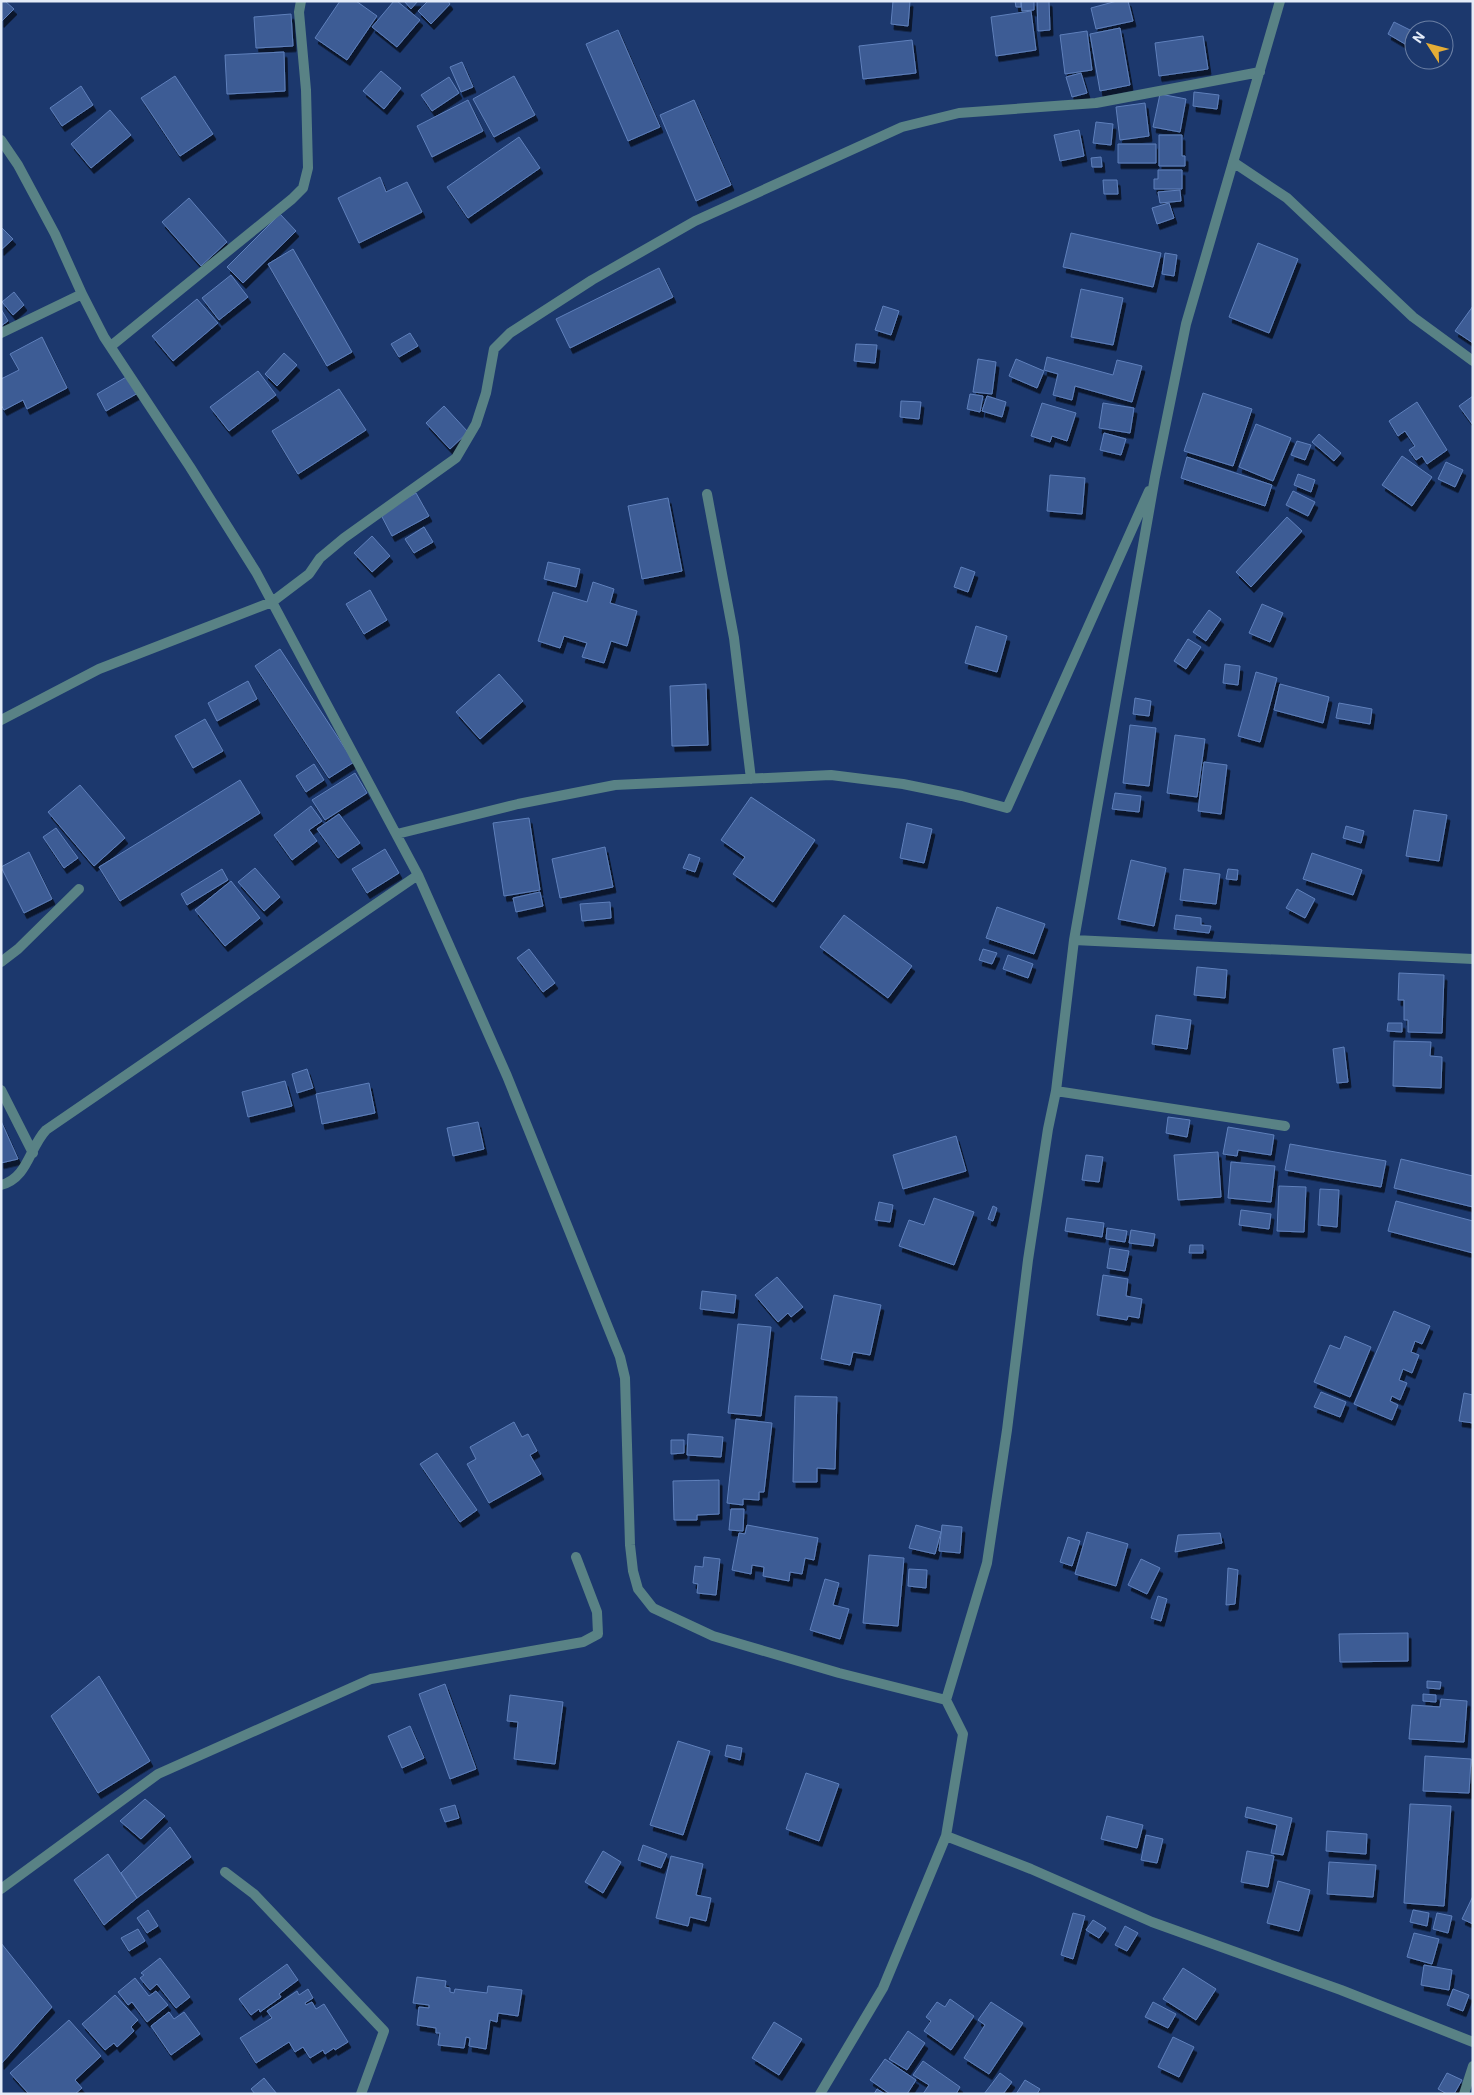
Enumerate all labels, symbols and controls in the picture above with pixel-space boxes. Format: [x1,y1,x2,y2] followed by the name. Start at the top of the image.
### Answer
[1404,20,1454,70] north arrow
[1409,29,1428,46] text: N

